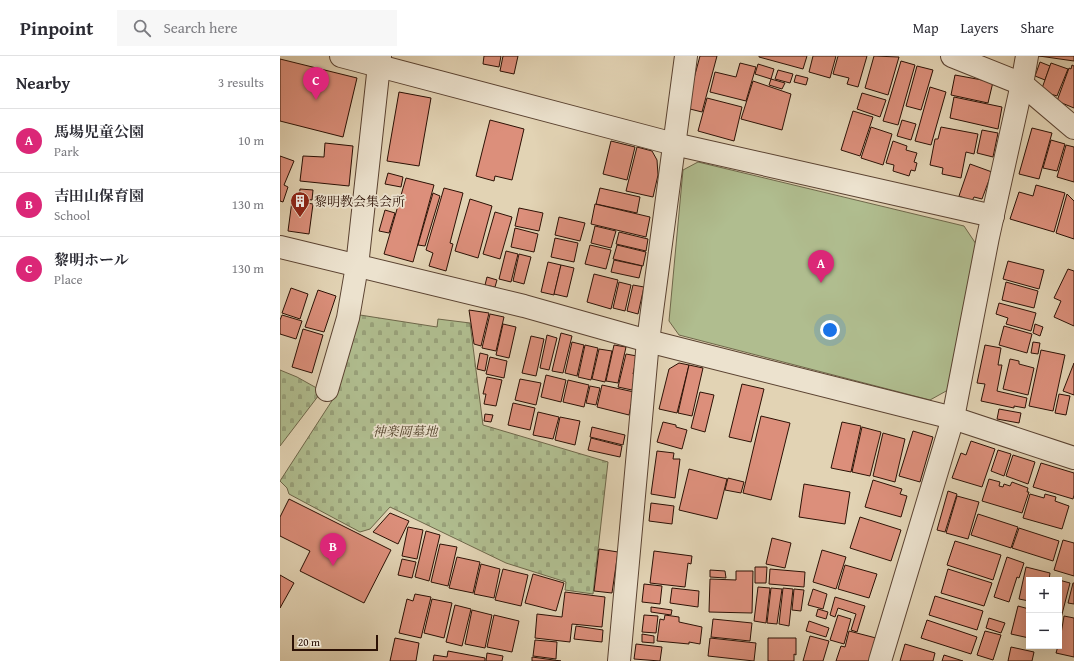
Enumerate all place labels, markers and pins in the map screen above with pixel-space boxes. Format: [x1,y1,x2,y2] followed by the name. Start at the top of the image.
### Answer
[303,67,329,100] pin: C
[289,190,311,218] building icon: 黎明教会集会所
[314,192,405,211] place label: 黎明教会集会所
[808,250,834,283] pin: A
[320,533,346,566] pin: B

